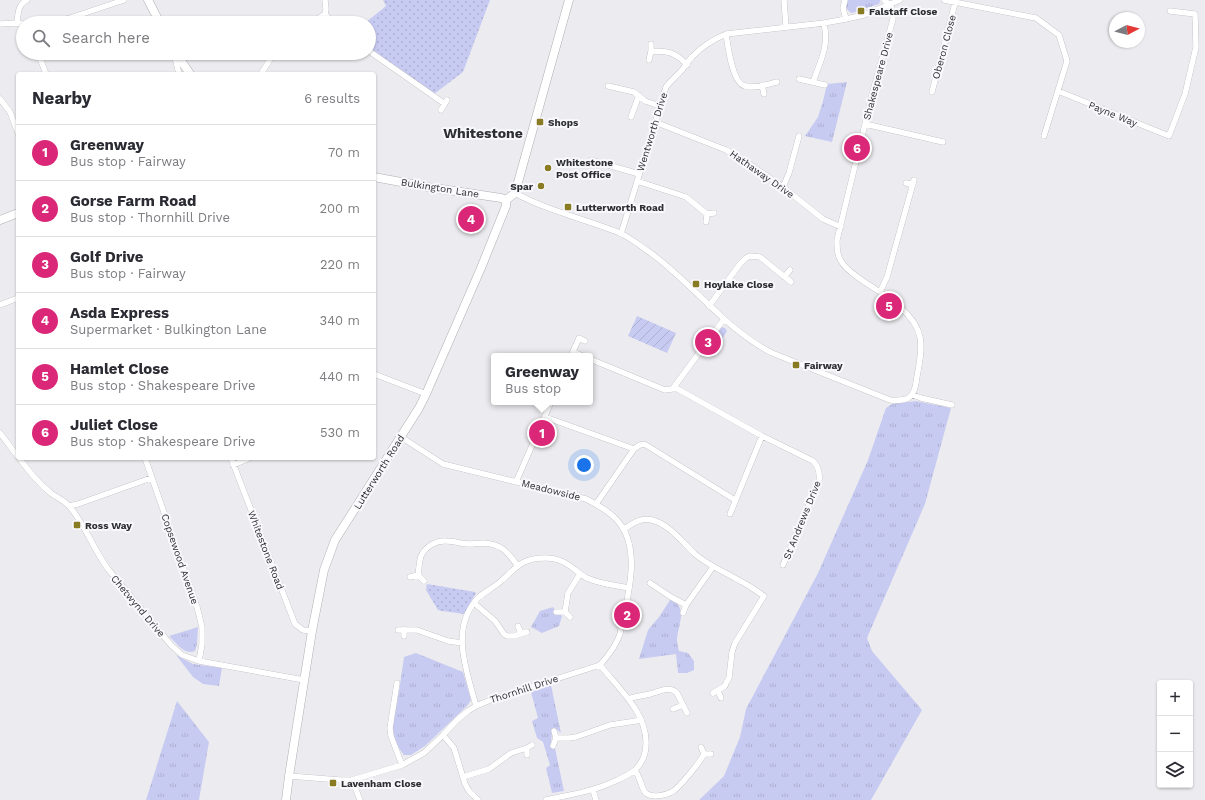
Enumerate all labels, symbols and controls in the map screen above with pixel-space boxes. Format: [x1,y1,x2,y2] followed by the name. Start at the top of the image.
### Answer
[856,6,866,16] marker: Falstaff Close
[869,6,938,17] place label: Falstaff Close
[1109,12,1145,48] north arrow
[930,14,958,80] street label: Oberon Close
[16,16,376,60] search box
[30,27,52,49] icon: search
[62,29,150,47] text: Search here
[861,31,895,121] street label: Shakespeare Drive
[32,88,91,108] text: Nearby
[304,91,360,106] text: 6 results
[635,91,669,173] street label: Wentworth Drive
[1087,99,1140,129] street label: Payne Way
[535,117,545,127] marker: Shops
[548,117,579,128] place label: Shops
[443,125,523,141] district label: Whitestone
[844,133,870,163] pin: 6
[70,136,144,154] text: Greenway
[42,145,48,160] text: 1
[328,145,360,160] text: 70 m
[728,148,796,200] street label: Hathaway Drive
[70,154,186,169] text: Bus stop · Fairway
[556,157,613,180] place label: Whitestone Post Office
[543,163,553,173] marker: Whitestone Post Office
[400,176,480,200] street label: Bulkington Lane
[510,181,534,192] place label: Spar
[536,181,546,191] marker: Spar
[70,192,196,210] text: Gorse Farm Road
[41,201,49,216] text: 2
[319,201,360,216] text: 200 m
[563,202,573,212] marker: Lutterworth Road
[576,202,664,213] place label: Lutterworth Road
[458,204,484,234] pin: 4
[70,210,230,225] text: Bus stop · Thornhill Drive
[70,248,144,266] text: Golf Drive
[41,257,49,272] text: 3
[320,257,360,272] text: 220 m
[70,266,186,281] text: Bus stop · Fairway
[691,279,701,289] marker: Hoylake Close
[704,279,774,290] place label: Hoylake Close
[876,291,902,321] pin: 5
[70,304,169,322] text: Asda Express
[41,313,49,328] text: 4
[320,313,360,328] text: 340 m
[70,322,267,337] text: Supermarket · Bulkington Lane
[695,327,721,357] pin: 3
[491,353,593,405] popup
[70,360,169,378] text: Hamlet Close
[791,360,801,370] marker: Fairway
[804,360,843,371] place label: Fairway
[505,363,579,381] text: Greenway
[41,369,49,384] text: 5
[319,369,360,384] text: 440 m
[70,378,255,393] text: Bus stop · Shakespeare Drive
[505,381,561,396] text: Bus stop
[70,416,158,434] text: Juliet Close
[529,418,555,448] pin: 1
[41,425,49,440] text: 6
[320,425,360,440] text: 530 m
[352,433,406,511] street label: Lutterworth Road
[70,434,255,449] text: Bus stop · Shakespeare Drive
[574,455,594,475] your location
[520,477,582,503] street label: Meadowside
[781,479,823,561] street label: St Andrews Drive
[246,509,286,591] street label: Whitestone Road
[159,512,201,606] street label: Copsewood Avenue
[72,520,82,530] marker: Ross Way
[85,520,132,531] place label: Ross Way
[109,573,167,639] street label: Chetwynd Drive
[614,600,640,630] pin: 2
[488,673,560,705] street label: Thornhill Drive
[1157,680,1193,788] map controls
[1157,680,1193,716] button: +
[1157,716,1193,752] button: −
[1157,752,1193,788] button: layers
[328,778,338,788] marker: Lavenham Close
[341,778,422,789] place label: Lavenham Close

